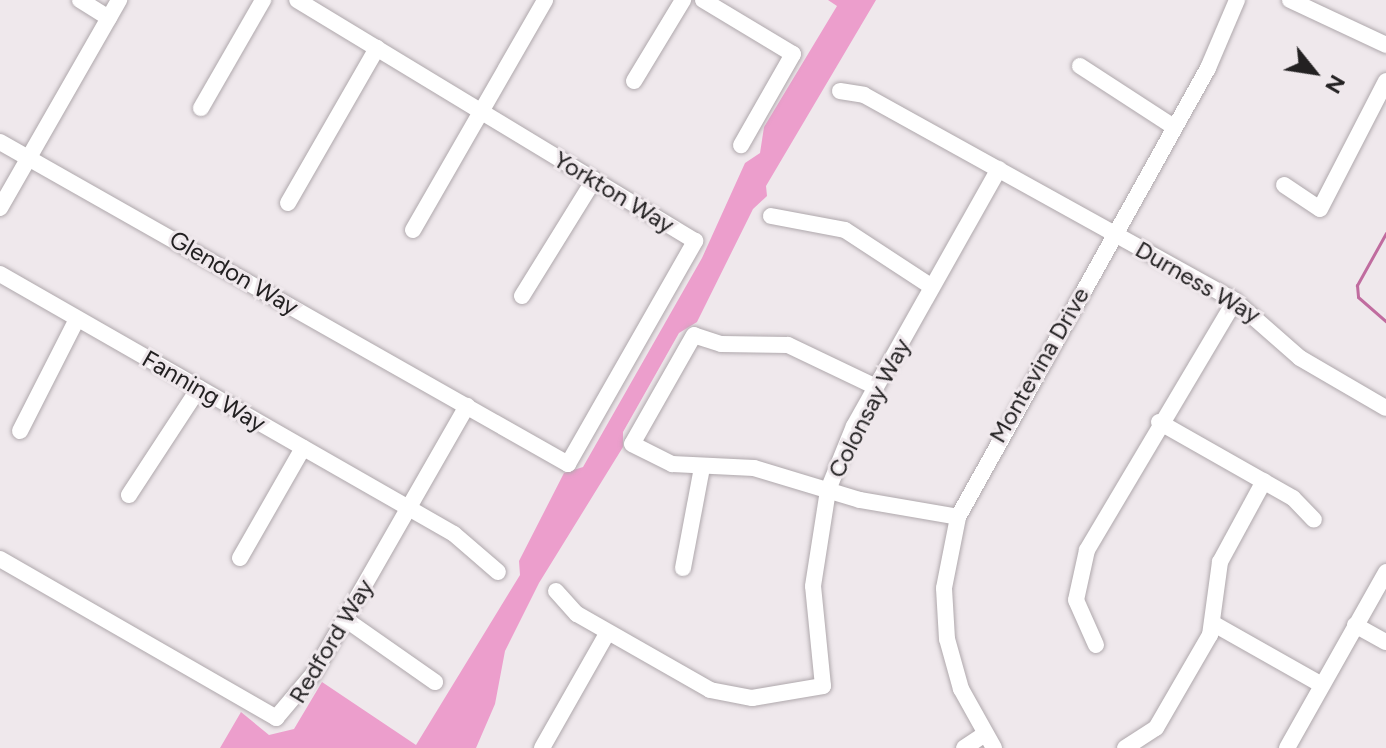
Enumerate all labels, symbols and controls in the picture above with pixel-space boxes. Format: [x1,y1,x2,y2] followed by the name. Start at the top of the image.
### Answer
[1274,32,1354,112] north arrow
[1319,70,1351,98] text: N
[548,145,680,239] street label: Yorkton Way
[164,225,304,321] street label: Glendon Way
[1130,235,1266,329] street label: Durness Way
[983,282,1095,448] street label: Montevina Drive
[822,334,916,482] street label: Colonsay Way
[137,344,271,438] street label: Fanning Way
[283,574,379,708] street label: Redford Way

